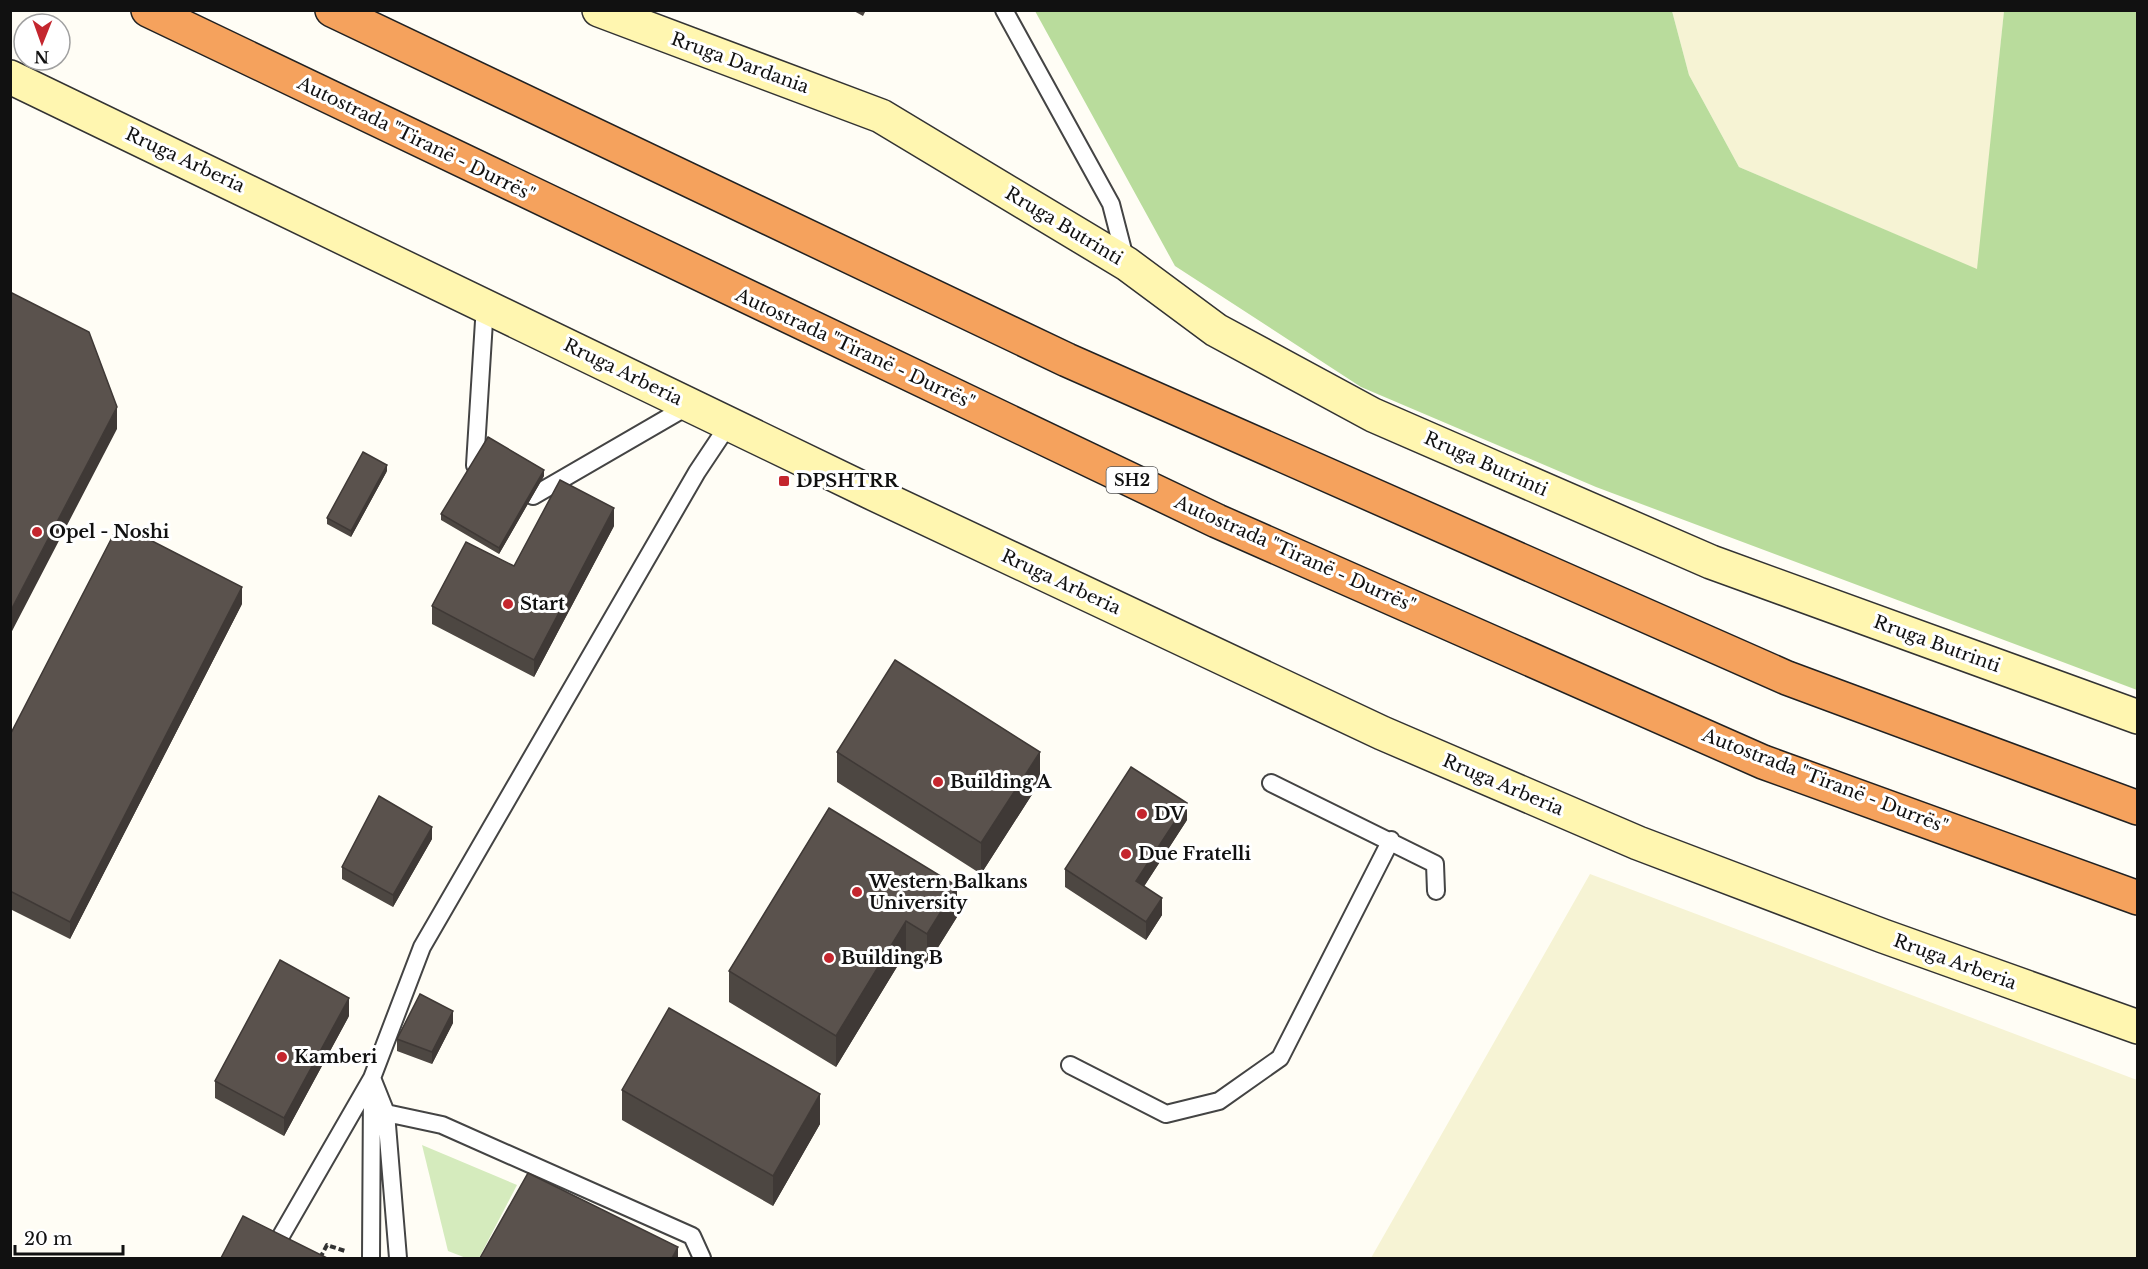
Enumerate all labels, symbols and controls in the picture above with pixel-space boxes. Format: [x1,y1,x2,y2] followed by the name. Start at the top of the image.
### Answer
[12,12,72,72] north arrow
[668,28,812,98] street label: Rruga Dardania
[34,47,49,67] text: N
[293,71,538,206] street label: Autostrada "Tiranë - Durrës"
[122,123,248,197] street label: Rruga Arberia
[1001,182,1127,270] street label: Rruga Butrinti
[731,283,978,414] street label: Autostrada "Tiranë - Durrës"
[560,334,686,410] street label: Rruga Arberia
[1421,427,1551,501] street label: Rruga Butrinti
[1106,467,1158,493] road number: SH2
[796,470,900,492] place label: DPSHTRR
[777,474,791,488] marker: DPSHTRR
[1170,490,1419,617] street label: Autostrada "Tiranë - Durrës"
[49,521,170,543] place label: Opel - Noshi
[30,525,44,539] marker: Opel - Noshi
[998,545,1124,619] street label: Rruga Arberia
[520,593,565,615] place label: Start
[501,597,515,611] marker: Start
[1871,611,2003,677] street label: Rruga Butrinti
[1698,724,1951,838] street label: Autostrada "Tiranë - Durrës"
[1439,750,1567,820] street label: Rruga Arberia
[950,771,1053,793] place label: Building A
[931,775,945,789] marker: Building A
[1154,803,1185,825] place label: DV
[1135,807,1149,821] marker: DV
[1138,843,1252,865] place label: Due Fratelli
[1119,847,1133,861] marker: Due Fratelli
[868,871,1028,914] place label: Western Balkans University
[850,885,864,899] marker: Western Balkans University
[1891,930,2019,994] street label: Rruga Arberia
[841,947,943,969] place label: Building B
[822,951,836,965] marker: Building B
[294,1046,378,1068] place label: Kamberi
[275,1050,289,1064] marker: Kamberi
[15,1218,123,1256] scale bar
[24,1228,72,1250] text: 20 m

